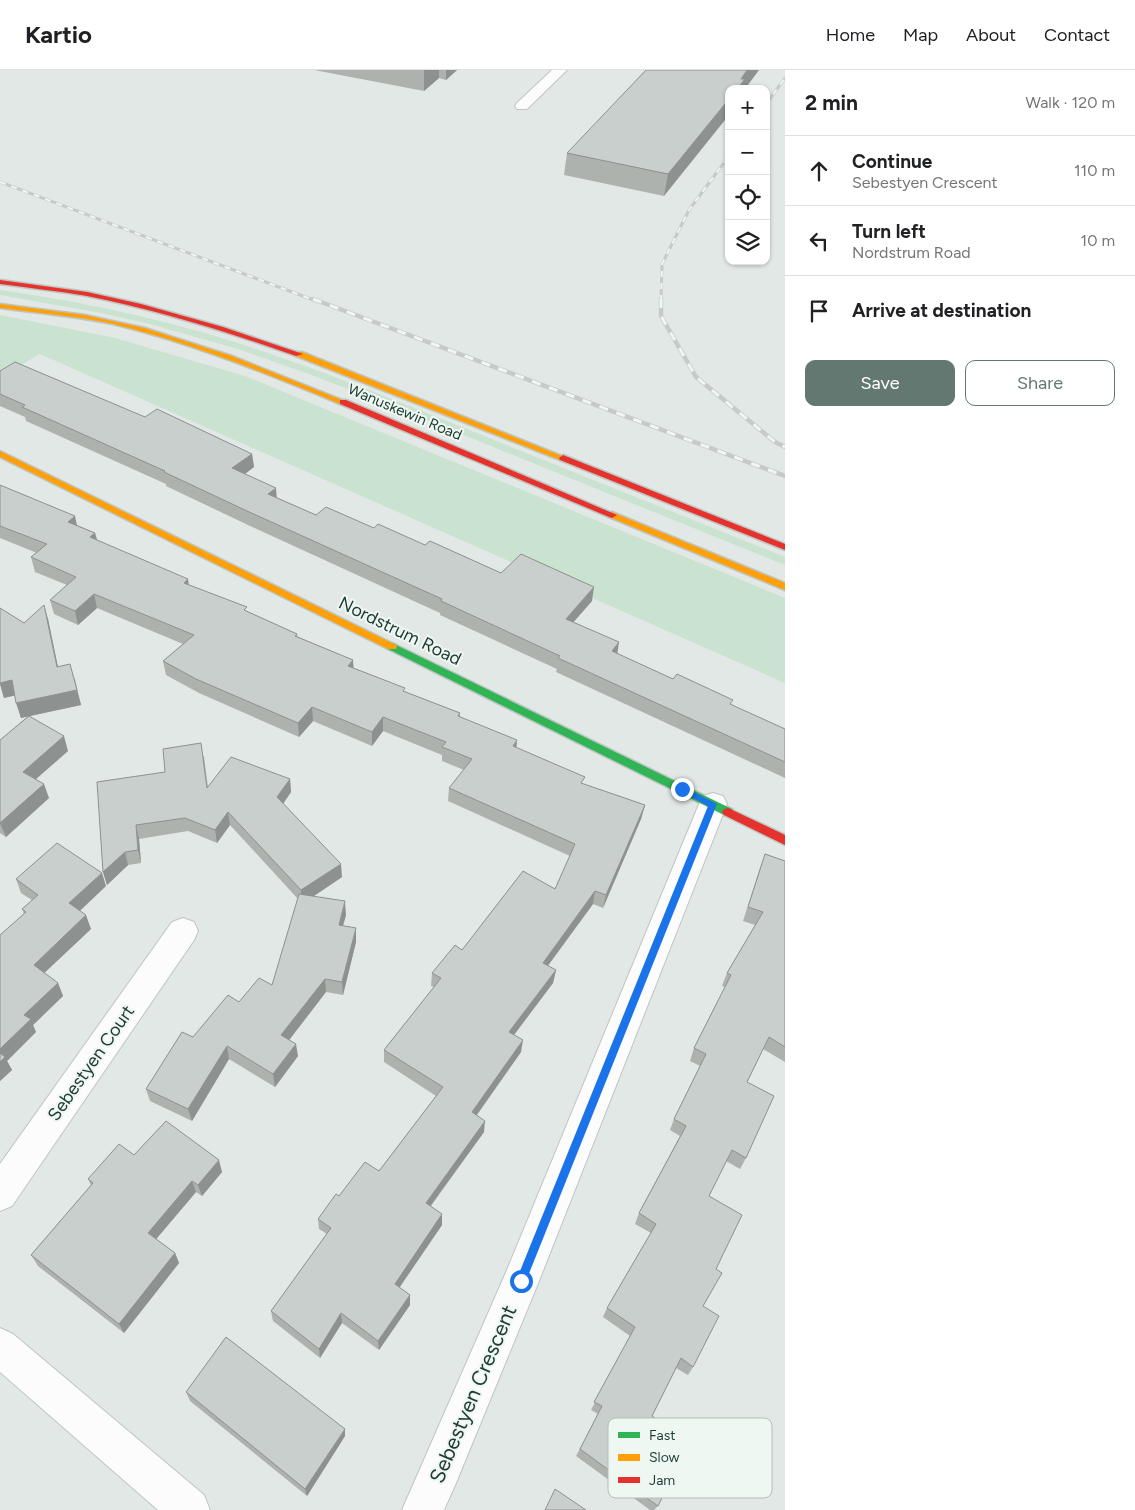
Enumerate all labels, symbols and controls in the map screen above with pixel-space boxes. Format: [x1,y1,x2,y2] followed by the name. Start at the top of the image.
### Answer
[25,20,92,49] text: Kartio
[826,24,875,46] text: Home
[903,24,938,46] text: Map
[966,24,1016,46] text: About
[1044,24,1110,46] text: Contact
[725,85,770,265] map controls
[725,85,770,130] button: +
[805,90,858,115] text: 2 min
[1026,93,1115,112] text: Walk · 120 m
[725,130,770,175] button: −
[852,150,932,173] text: Continue
[805,157,833,185] icon: ahead
[1074,161,1115,180] text: 110 m
[852,173,998,192] text: Sebestyen Crescent
[725,175,770,220] button: locate
[725,220,770,265] button: layers
[852,220,926,243] text: Turn left
[805,227,833,255] icon: left
[1081,231,1115,250] text: 10 m
[852,243,971,262] text: Nordstrum Road
[805,297,833,325] icon: arrive
[852,299,1031,322] text: Arrive at destination
[805,360,955,406] button: Save
[965,360,1115,406] button: Share
[345,380,465,444] street label: Wanuskewin Road
[335,592,465,670] street label: Nordstrum Road
[671,778,694,801] route end
[43,1001,139,1125] street label: Sebestyen Court
[510,1270,533,1293] route start
[424,1301,521,1487] street label: Sebestyen Crescent
[608,1418,772,1498] legend
[649,1427,675,1444] text: Fast
[649,1449,680,1466] text: Slow
[649,1472,675,1489] text: Jam

